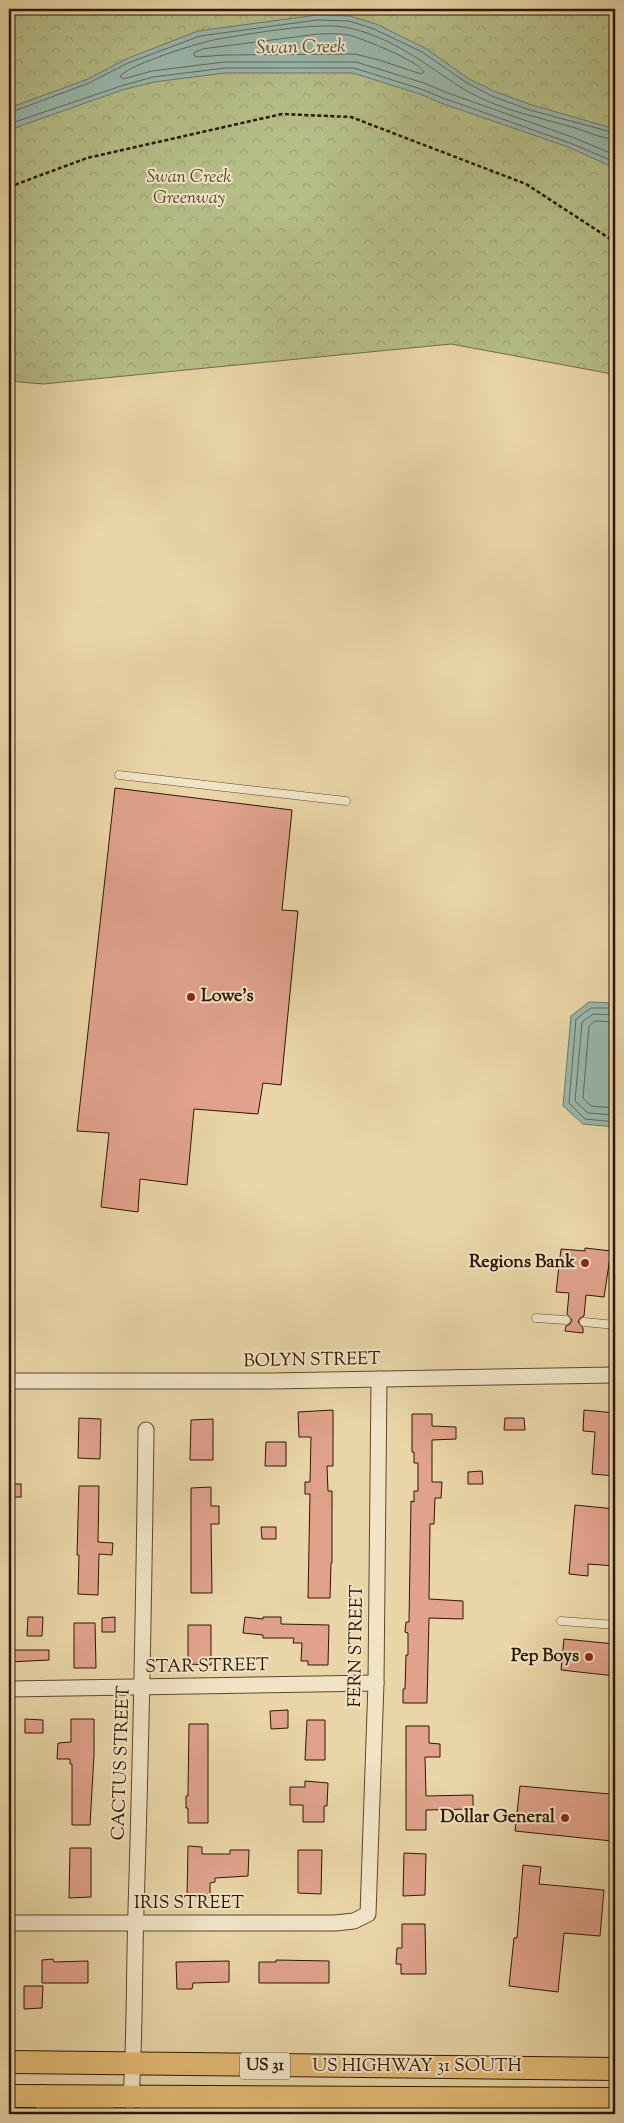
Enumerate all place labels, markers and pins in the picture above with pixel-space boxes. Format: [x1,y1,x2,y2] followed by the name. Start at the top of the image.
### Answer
[201,984,254,1010] place label: Lowe's
[185,991,197,1003] marker: Lowe's
[469,1250,575,1276] place label: Regions Bank
[579,1257,591,1269] marker: Regions Bank
[511,1644,579,1670] place label: Pep Boys
[583,1651,595,1663] marker: Pep Boys
[440,1805,556,1831] place label: Dollar General
[559,1812,571,1824] marker: Dollar General

